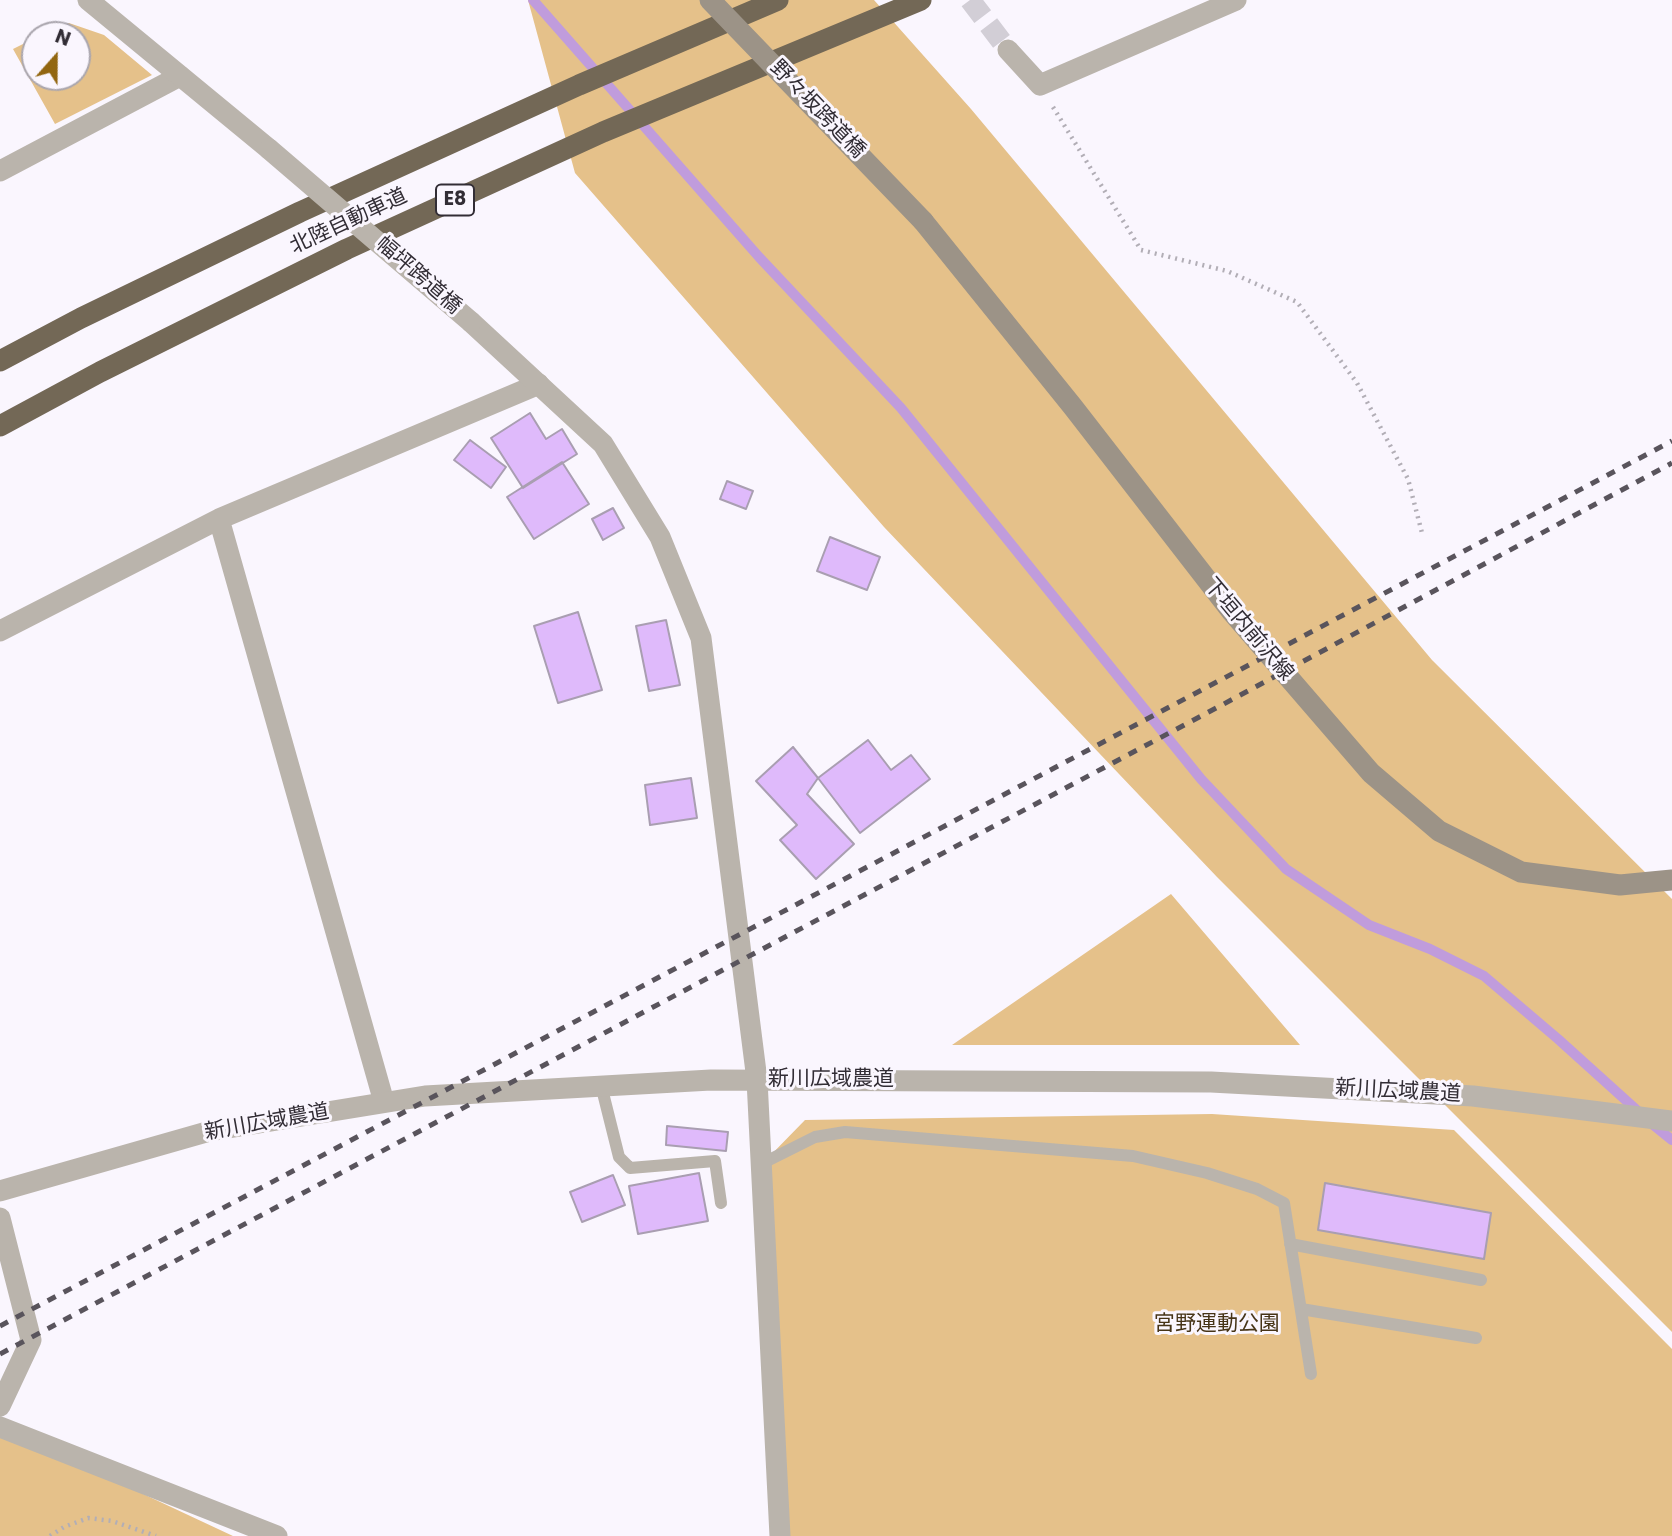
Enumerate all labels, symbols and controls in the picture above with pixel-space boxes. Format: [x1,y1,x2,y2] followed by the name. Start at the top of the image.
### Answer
[21,21,91,91] north arrow
[51,23,74,53] text: N
[764,56,870,164] street label: 野々坂跨道橋
[287,184,411,260] street label: 北陸自動車道
[436,184,474,216] road number: E8
[370,232,466,320] street label: 幅坪跨道橋
[1198,574,1298,686] street label: 下垣内前沢線
[768,1067,894,1093] street label: 新川広域農道
[1334,1076,1462,1108] street label: 新川広域農道
[203,1100,331,1146] street label: 新川広域農道
[1154,1312,1280,1338] park label: 宮野運動公園

